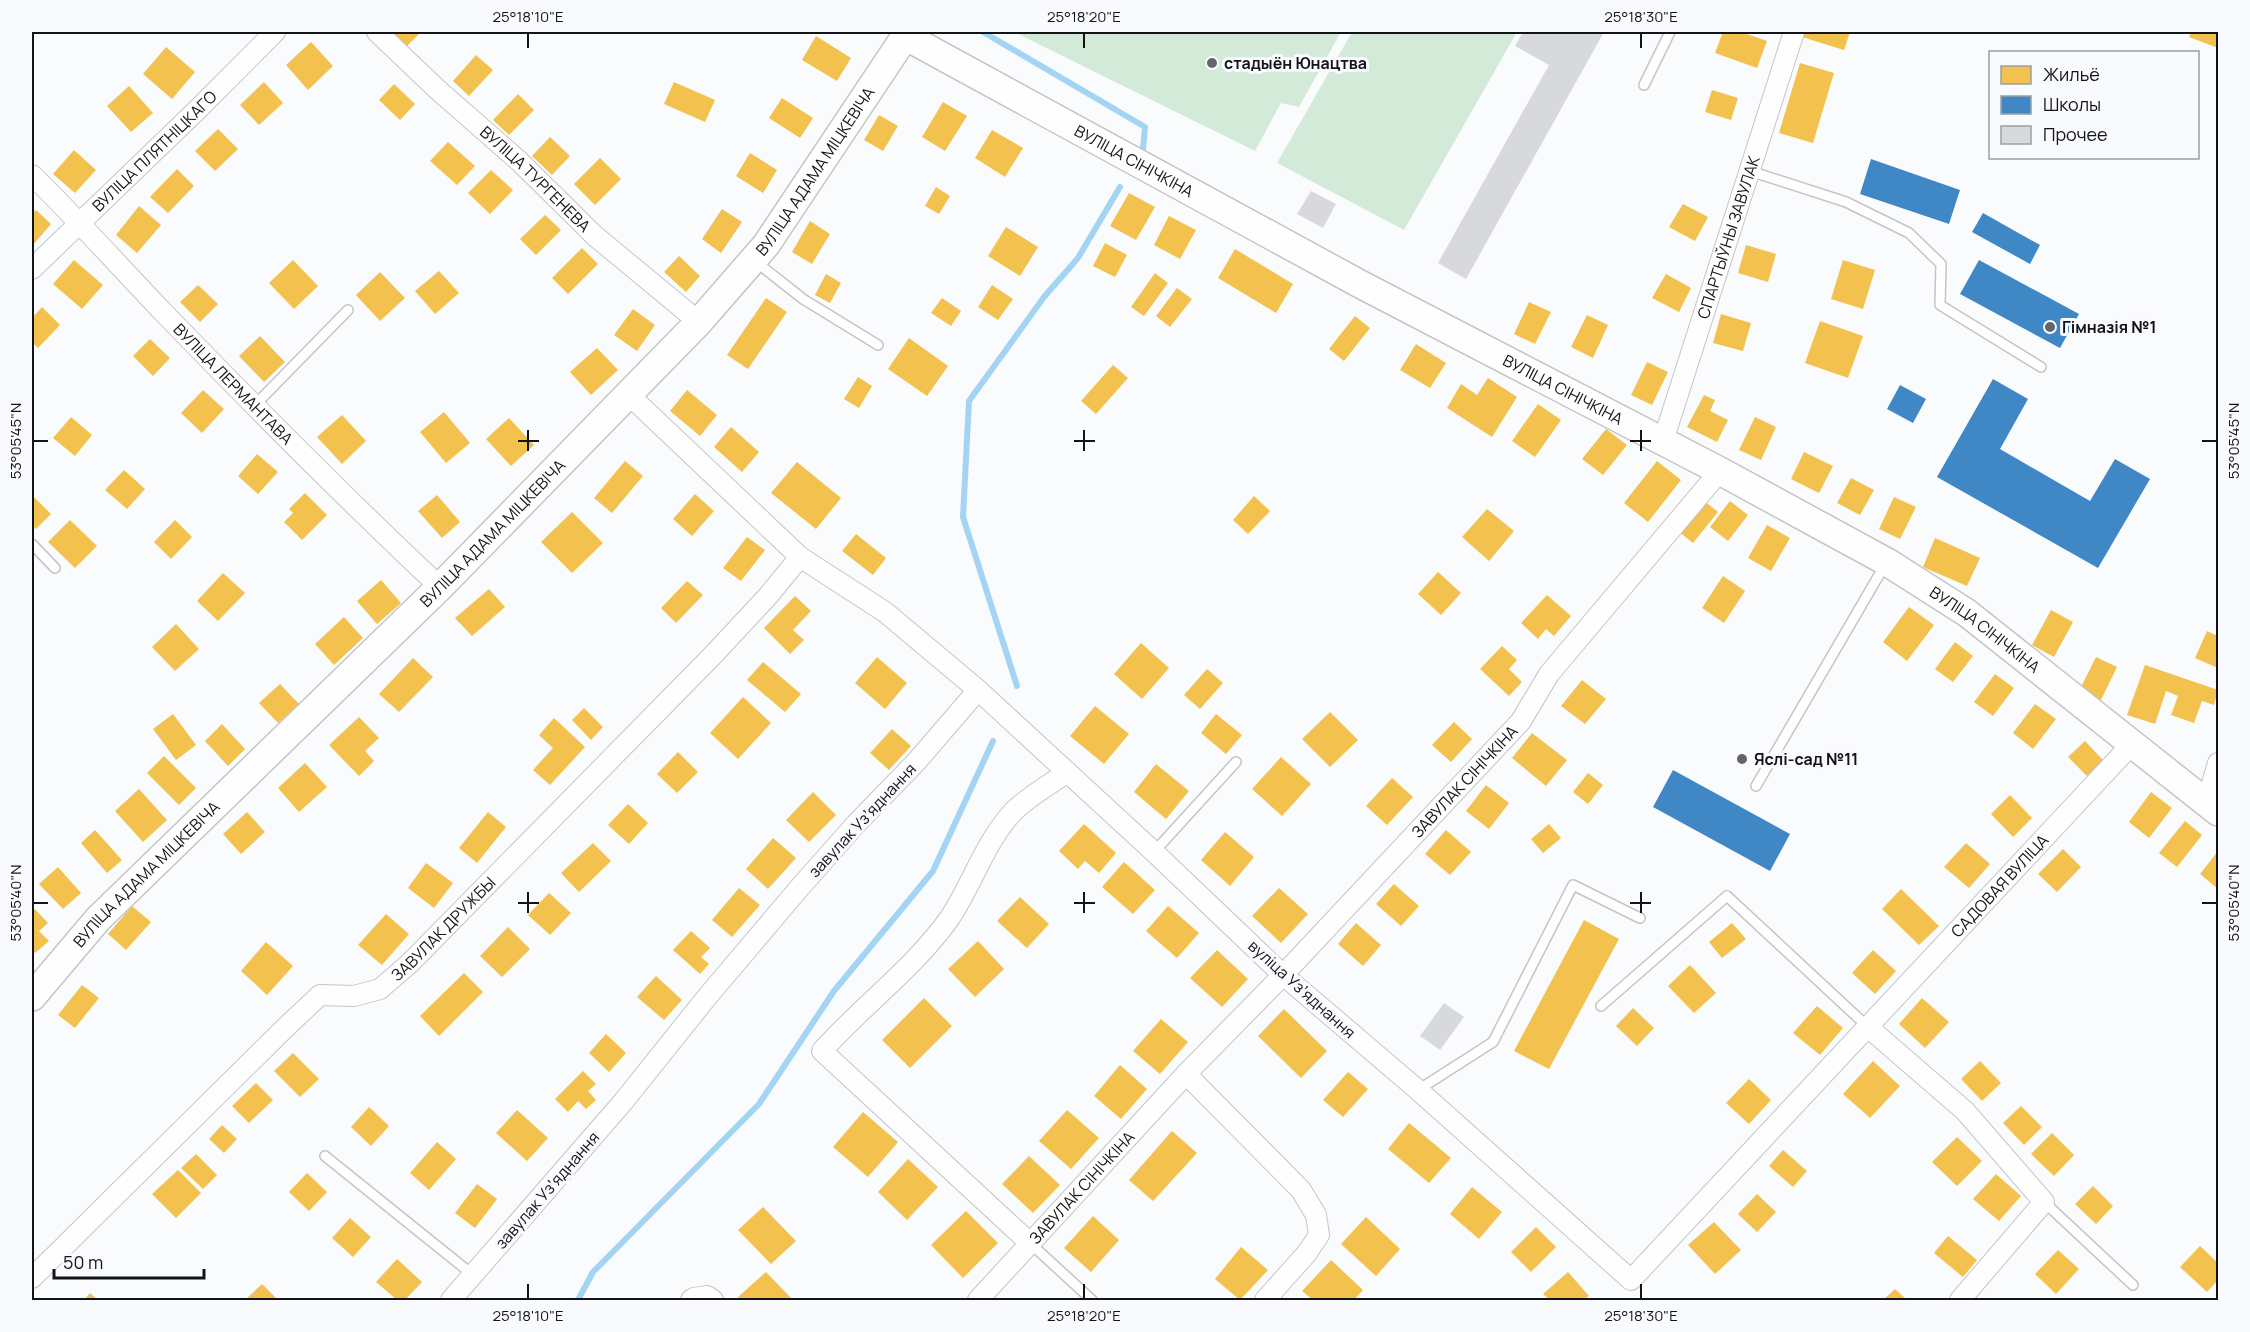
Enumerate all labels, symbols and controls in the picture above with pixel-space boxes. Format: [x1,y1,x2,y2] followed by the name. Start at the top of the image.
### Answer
[492,6,564,27] text: 25°18'10"E
[1047,6,1121,27] text: 25°18'20"E
[1604,6,1678,27] text: 25°18'30"E
[1989,51,2199,159] legend
[1224,52,1367,74] place label: стадыён Юнацтва
[1205,56,1219,70] marker: стадыён Юнацтва
[2043,62,2100,86] text: Жильё
[751,83,879,260] street label: ВУЛІЦА АДАМА МІЦКЕВІЧА
[87,85,222,216] street label: ВУЛІЦА ПЛЯТНІЦКАГО
[2043,92,2101,116] text: Школы
[1071,120,1198,202] street label: ВУЛІЦА СІНІЧКІНА
[475,121,595,237] street label: ВУЛІЦА ТУРГЕНЕВА
[2043,122,2108,146] text: Прочее
[1692,152,1765,321] street label: СПАРТЫЎНЫ ЗАВУЛАК
[2062,316,2156,338] place label: Гімназія №1
[169,318,298,449] street label: ВУЛІЦА ЛЕРМАНТАВА
[2043,320,2057,334] marker: Гімназія №1
[1499,349,1627,430] street label: ВУЛІЦА СІНІЧКІНА
[5,403,26,479] text: 53°05'45"N
[2223,403,2244,479] text: 53°05'45"N
[415,454,570,612] street label: ВУЛІЦА АДАМА МІЦКЕВІЧА
[1925,581,2045,678] street label: ВУЛІЦА СІНІЧКІНА
[1406,721,1522,842] street label: ЗАВУЛАК СІНІЧКІНА
[1754,748,1858,770] place label: Яслі-сад №11
[1735,752,1749,766] marker: Яслі-сад №11
[803,758,921,882] street label: завулак Узʼяднання
[68,796,224,952] street label: ВУЛІЦА АДАМА МІЦКЕВІЧА
[1946,830,2053,942] street label: САДОВАЯ ВУЛІЦА
[5,864,26,942] text: 53°05'40"N
[2223,864,2244,942] text: 53°05'40"N
[386,872,500,986] street label: ЗАВУЛАК ДРУЖБЫ
[1244,935,1360,1043] street label: вуліца Узʼяднання
[1024,1126,1139,1249] street label: ЗАВУЛАК СІНІЧКІНА
[490,1127,604,1253] street label: завулак Узʼяднання
[54,1242,204,1280] scale bar
[63,1250,103,1274] text: 50 m
[492,1305,564,1326] text: 25°18'10"E
[1047,1305,1121,1326] text: 25°18'20"E
[1604,1305,1678,1326] text: 25°18'30"E

